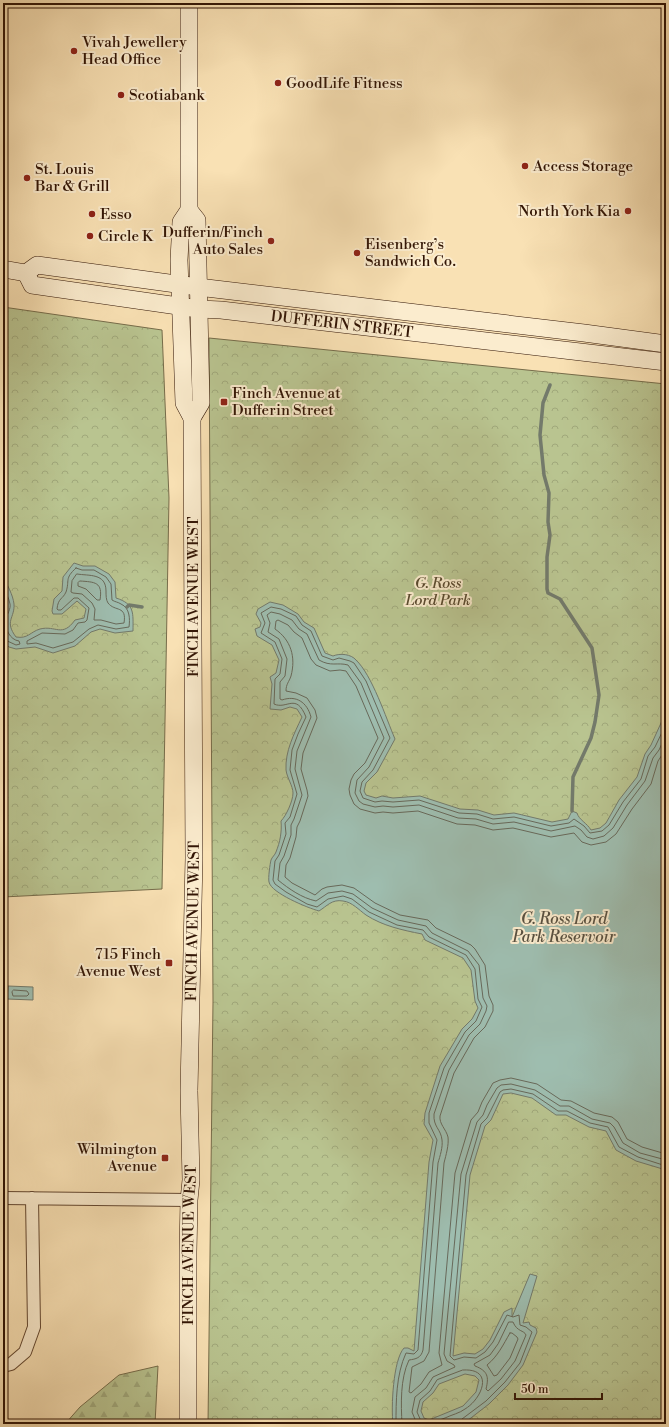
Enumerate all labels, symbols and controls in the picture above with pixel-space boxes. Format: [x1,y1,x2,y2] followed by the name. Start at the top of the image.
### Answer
[81,33,187,69] place label: Vivah Jewellery Head Office
[69,46,79,56] marker: Vivah Jewellery Head Office
[286,74,403,93] place label: GoodLife Fitness
[273,78,283,88] marker: GoodLife Fitness
[129,86,205,105] place label: Scotiabank
[116,90,126,100] marker: Scotiabank
[532,157,633,176] place label: Access Storage
[34,160,110,196] place label: St. Louis Bar & Grill
[520,161,530,171] marker: Access Storage
[22,173,32,183] marker: St. Louis Bar & Grill
[518,202,620,221] place label: North York Kia
[100,205,132,224] place label: Esso
[623,206,633,216] marker: North York Kia
[87,209,97,219] marker: Esso
[162,223,263,259] place label: Dufferin/Finch Auto Sales
[98,227,154,246] place label: Circle K
[85,231,95,241] marker: Circle K
[365,235,456,271] place label: Eisenberg’s Sandwich Co.
[266,236,276,246] marker: Dufferin/Finch Auto Sales
[352,248,362,258] marker: Eisenberg’s Sandwich Co.
[270,306,415,342] street label: DUFFERIN STREET
[232,384,341,420] place label: Finch Avenue at Dufferin Street
[219,397,229,407] marker: Finch Avenue at Dufferin Street
[184,516,203,677] street label: FINCH AVENUE WEST
[404,574,471,610] park label: G. Ross Lord Park
[181,840,204,1002] street label: FINCH AVENUE WEST
[511,909,617,947] water label: G. Ross Lord Park Reservoir
[75,945,162,981] place label: 715 Finch Avenue West
[164,958,174,968] marker: 715 Finch Avenue West
[76,1140,157,1176] place label: Wilmington Avenue
[160,1153,170,1163] marker: Wilmington Avenue
[178,1164,201,1325] street label: FINCH AVENUE WEST
[515,1375,602,1401] scale bar
[521,1382,549,1397] text: 50 m

